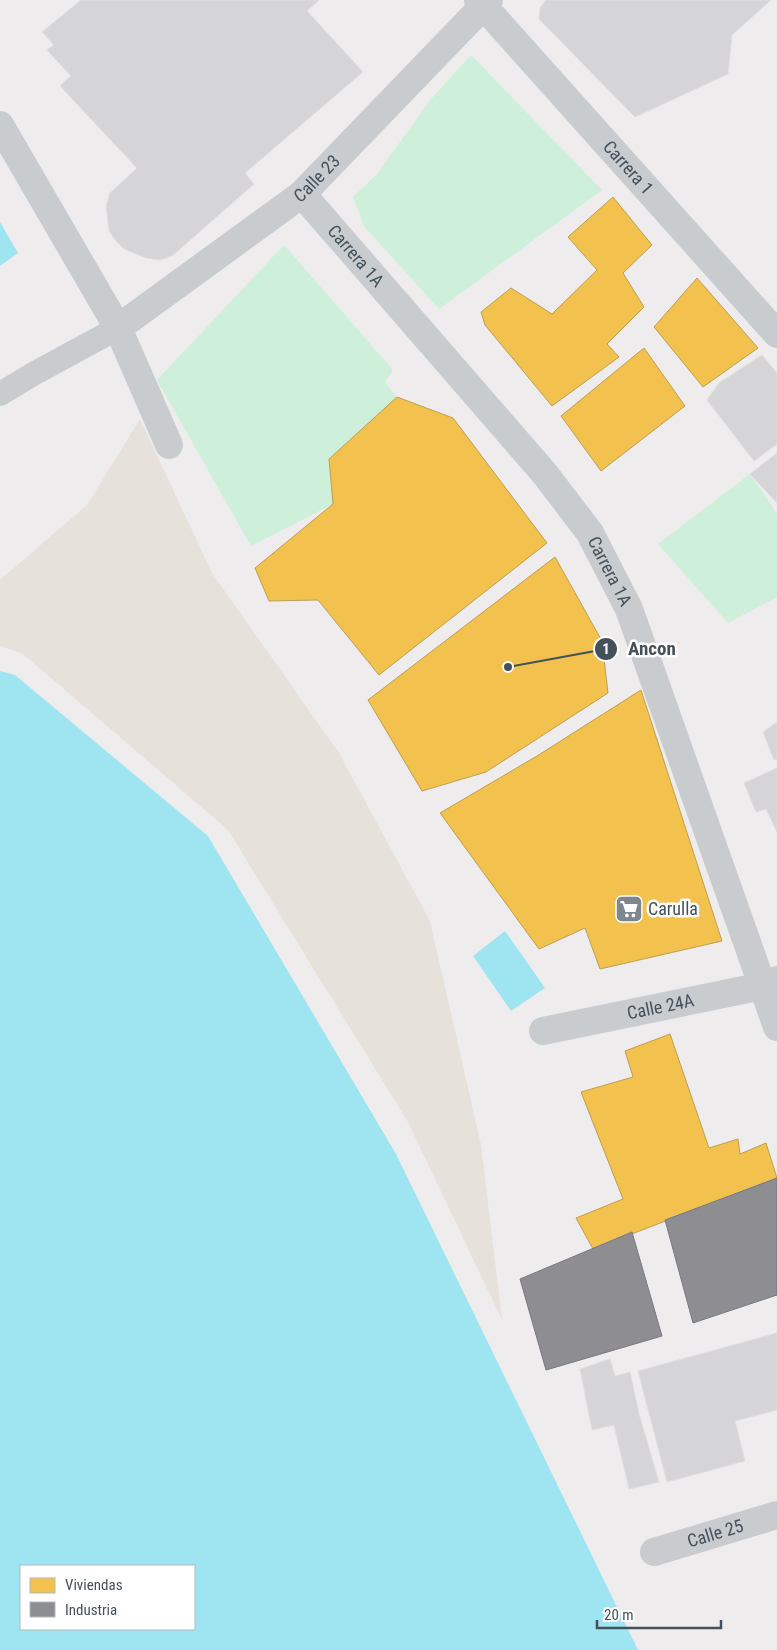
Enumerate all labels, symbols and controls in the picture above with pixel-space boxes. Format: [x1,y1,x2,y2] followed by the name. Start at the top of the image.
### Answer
[599,136,658,198] street label: Carrera 1
[290,150,344,206] street label: Calle 23
[324,220,389,291] street label: Carrera 1A
[584,533,637,610] street label: Carrera 1A
[593,632,686,666] callout: Ancon
[628,637,676,660] text: Ancon
[602,640,610,658] text: 1
[614,894,644,924] supermarket icon: Carulla
[648,898,698,919] place label: Carulla
[625,989,696,1024] street label: Calle 24A
[685,1515,746,1551] street label: Calle 25
[20,1565,195,1630] legend
[65,1576,123,1594] text: Viviendas
[597,1598,721,1630] scale bar
[65,1601,117,1619] text: Industria
[604,1606,634,1624] text: 20 m

